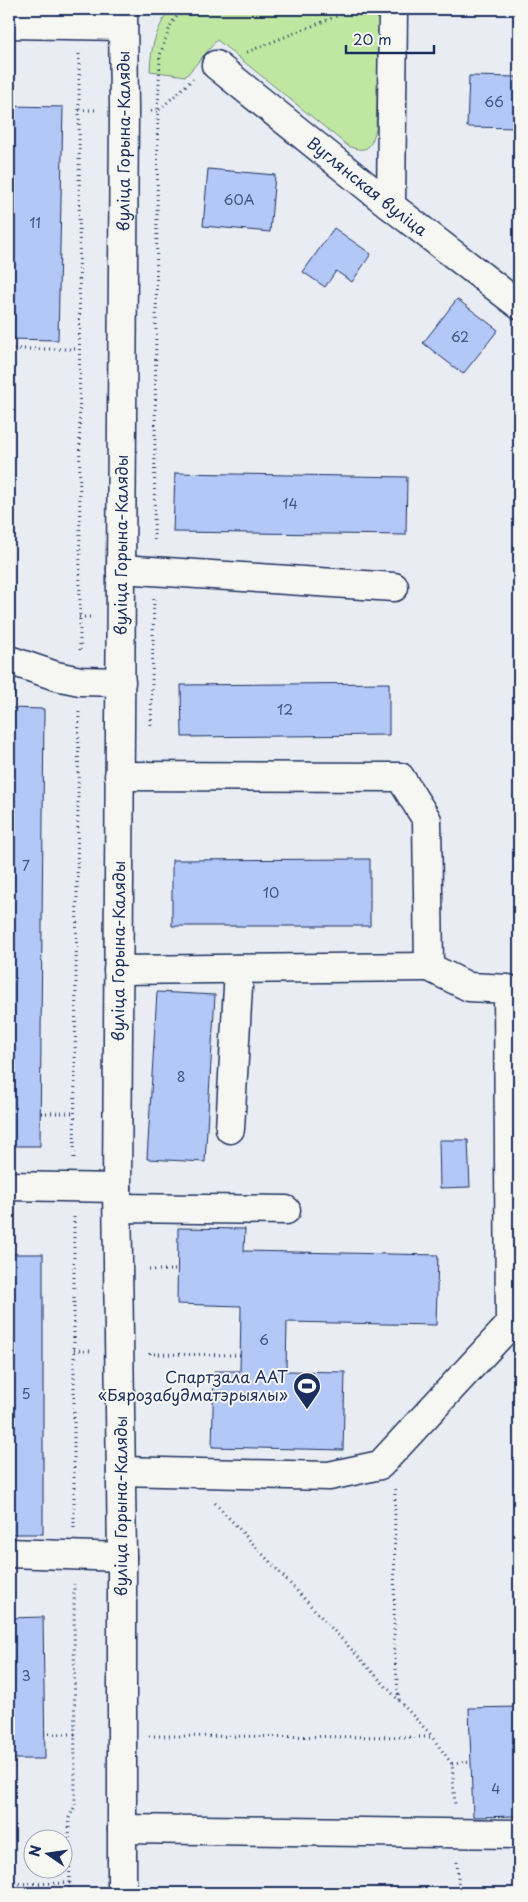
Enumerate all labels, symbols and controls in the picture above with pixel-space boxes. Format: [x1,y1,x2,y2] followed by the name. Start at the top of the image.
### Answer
[346,22,433,54] scale bar
[353,27,392,50] text: 20 m
[110,51,135,231] street label: вуліца Горына-Каляды
[484,91,504,112] house number: 66
[303,130,433,241] street label: Вуглянская вуліца
[224,189,255,210] house number: 60А
[29,212,41,233] house number: 11
[451,326,469,347] house number: 62
[108,455,133,635] street label: вуліца Горына-Каляды
[282,493,298,514] house number: 14
[277,699,293,720] house number: 12
[22,855,30,876] house number: 7
[105,861,130,1041] street label: вуліца Горына-Каляды
[263,882,279,903] house number: 10
[177,1066,185,1087] house number: 8
[259,1329,269,1350] house number: 6
[98,1364,288,1406] place label: Спартзала ААТ «Бярозабудматэрыялы»
[292,1371,322,1410] sports icon: Спартзала ААТ «Бярозабудматэрыялы»
[21,1383,31,1404] house number: 5
[108,1416,132,1596] street label: вуліца Горына-Каляды
[21,1665,31,1686] house number: 3
[491,1778,501,1799] house number: 4
[22,1830,72,1880] north arrow
[23,1843,46,1859] text: N

